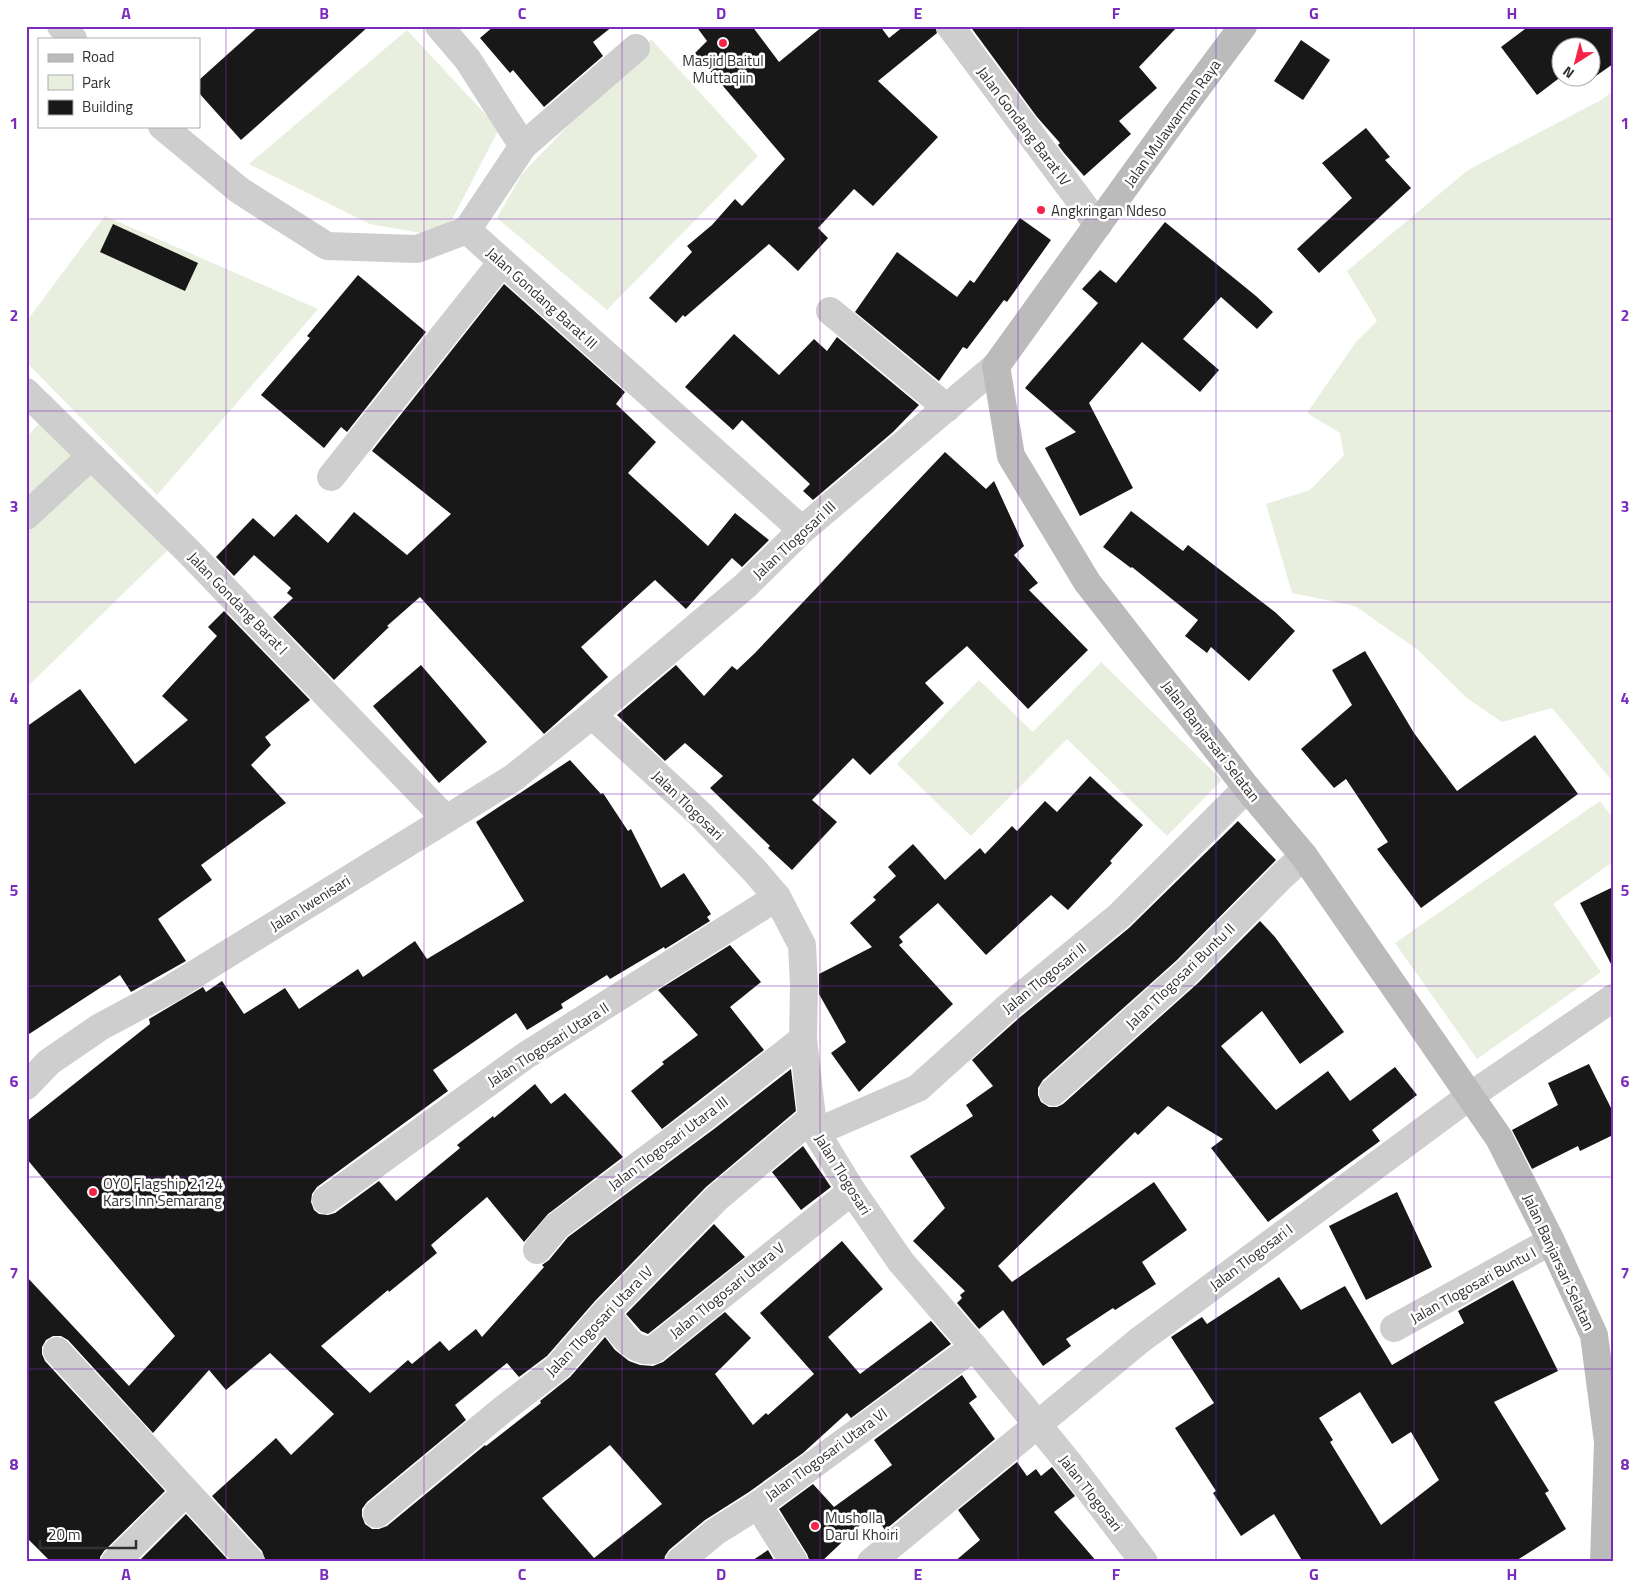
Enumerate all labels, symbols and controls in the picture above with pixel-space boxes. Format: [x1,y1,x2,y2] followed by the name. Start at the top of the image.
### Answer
[121,1,131,25] text: A
[319,1,329,25] text: B
[518,1,527,25] text: C
[716,1,726,25] text: D
[914,1,923,25] text: E
[1112,1,1121,25] text: F
[1309,1,1319,25] text: G
[1507,1,1517,25] text: H
[717,37,729,49] marker: Masjid Baitul Muttaqiin
[38,38,200,128] legend
[1552,38,1602,88] north arrow
[82,45,114,68] text: Road
[682,49,764,89] place label: Masjid Baitul Muttaqiin
[1118,54,1226,191] street label: Jalan Mulawarman Raya
[971,61,1077,191] street label: Jalan Gondang Barat IV
[1558,62,1578,84] text: N
[82,71,111,94] text: Park
[82,95,133,118] text: Building
[10,111,18,135] text: 1
[1621,111,1629,135] text: 1
[1051,199,1167,222] place label: Angkringan Ndeso
[1035,204,1047,216] marker: Angkringan Ndeso
[481,242,603,354] street label: Jalan Gondang Barat III
[10,303,18,327] text: 2
[1621,303,1629,327] text: 2
[10,494,18,518] text: 3
[1621,494,1629,518] text: 3
[747,495,841,585] street label: Jalan Tlogosari III
[183,546,293,660] street label: Jalan Gondang Barat I
[1156,675,1266,807] street label: Jalan Banjarsari Selatan
[10,686,19,710] text: 4
[1621,686,1630,710] text: 4
[647,765,729,845] street label: Jalan Tlogosari
[265,869,355,937] street label: Jalan Iwenisari
[10,878,19,902] text: 5
[1621,878,1630,902] text: 5
[1120,918,1240,1034] street label: Jalan Tlogosari Buntu II
[997,937,1091,1019] street label: Jalan Tlogosari II
[483,996,613,1092] street label: Jalan Tlogosari Utara II
[10,1069,19,1093] text: 6
[1621,1069,1630,1093] text: 6
[603,1090,733,1196] street label: Jalan Tlogosari Utara III
[809,1129,877,1219] street label: Jalan Tlogosari
[103,1172,223,1212] place label: OYO Flagship 2124 Kars Inn Semarang
[87,1186,99,1198] marker: OYO Flagship 2124 Kars Inn Semarang
[1517,1190,1601,1334] street label: Jalan Banjarsari Selatan
[1205,1218,1297,1296] street label: Jalan Tlogosari I
[664,1236,790,1344] street label: Jalan Tlogosari Utara V
[1406,1241,1540,1329] street label: Jalan Tlogosari Buntu I
[540,1260,658,1382] street label: Jalan Tlogosari Utara IV
[10,1261,18,1285] text: 7
[1621,1261,1629,1285] text: 7
[760,1402,892,1506] street label: Jalan Tlogosari Utara VI
[1054,1450,1128,1536] street label: Jalan Tlogosari
[10,1452,19,1476] text: 8
[1621,1452,1630,1476] text: 8
[825,1506,898,1546] place label: Musholla Darul Khoiri
[40,1518,136,1550] scale bar
[809,1520,821,1532] marker: Musholla Darul Khoiri
[48,1523,81,1546] text: 20 m
[121,1562,131,1586] text: A
[319,1562,329,1586] text: B
[518,1562,527,1586] text: C
[716,1562,726,1586] text: D
[914,1562,923,1586] text: E
[1112,1562,1121,1586] text: F
[1309,1562,1319,1586] text: G
[1507,1562,1517,1586] text: H

